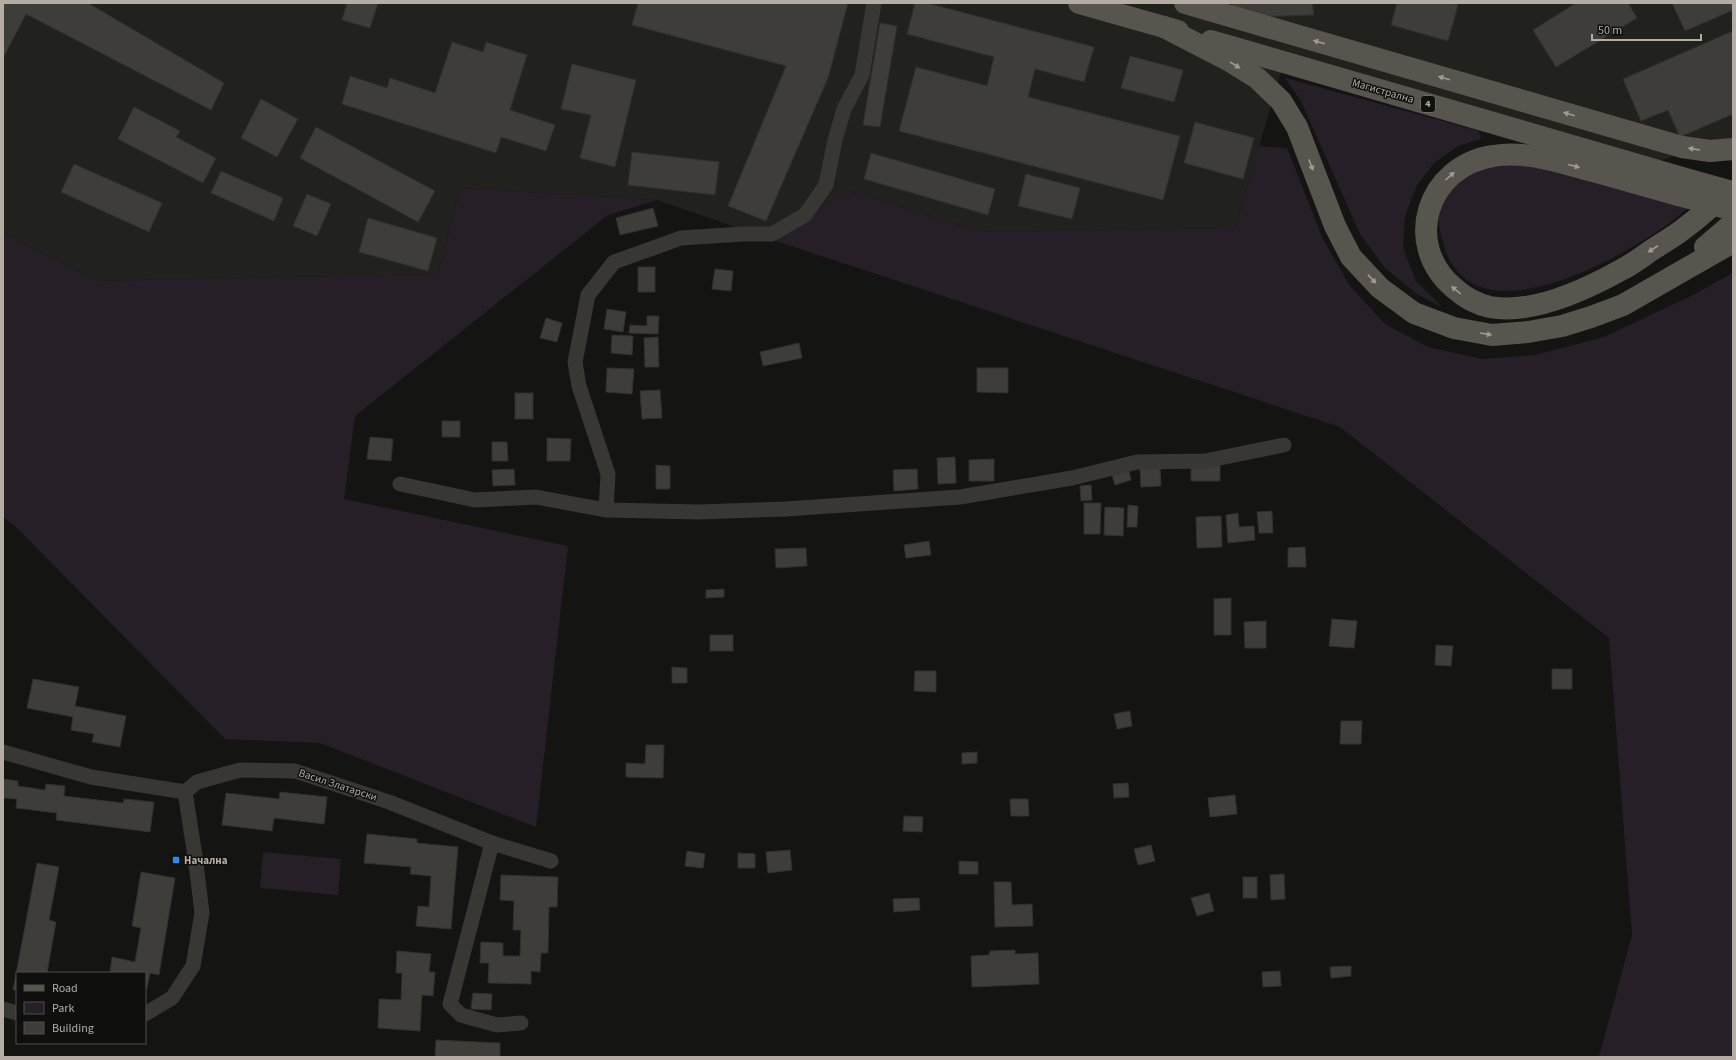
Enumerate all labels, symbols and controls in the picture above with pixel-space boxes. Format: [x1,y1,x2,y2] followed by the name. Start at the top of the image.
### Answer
[1592,16,1701,42] scale bar
[1598,22,1622,39] text: 50 m
[1313,39,1325,45] one-way arrow
[1229,61,1241,68] one-way arrow
[1351,75,1415,107] street label: Магистрална
[1438,75,1450,81] one-way arrow
[1421,96,1435,112] road number: 4
[1563,111,1575,117] one-way arrow
[1688,145,1700,151] one-way arrow
[1309,160,1315,172] one-way arrow
[1568,163,1580,169] one-way arrow
[1445,171,1455,180] one-way arrow
[1647,245,1658,253] one-way arrow
[1367,274,1376,284] one-way arrow
[1450,285,1461,294] one-way arrow
[1480,331,1492,337] one-way arrow
[297,765,379,805] street label: Васил Златарски
[184,853,228,868] place label: Начална
[171,855,181,865] marker: Начална
[16,972,146,1044] legend
[52,980,78,997] text: Road
[52,1000,74,1017] text: Park
[52,1020,94,1037] text: Building

